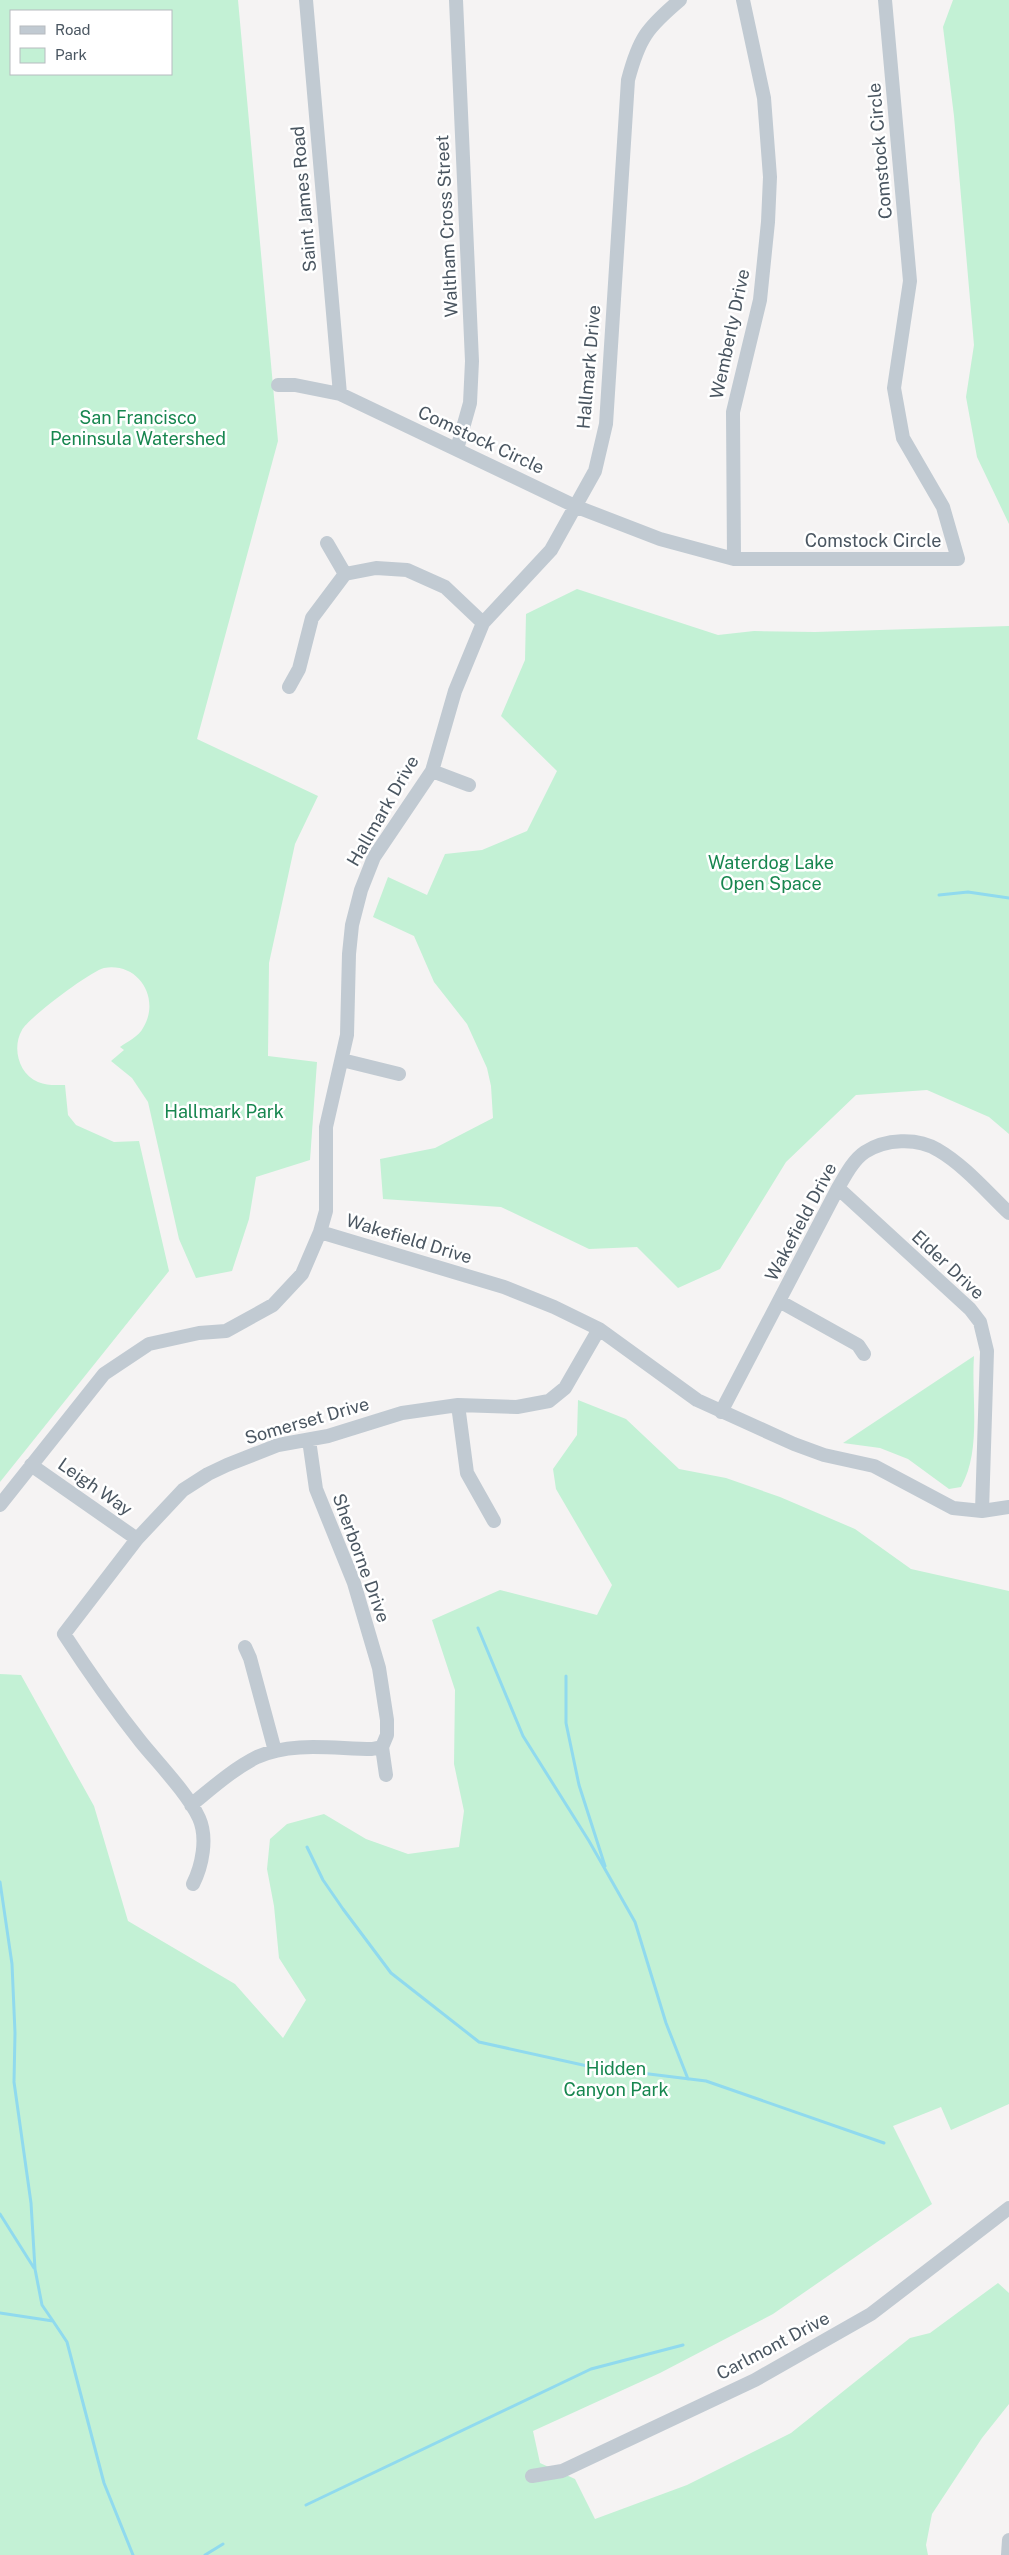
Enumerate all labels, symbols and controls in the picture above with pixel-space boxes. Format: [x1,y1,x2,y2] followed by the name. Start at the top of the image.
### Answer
[10,10,172,75] legend
[55,21,91,38] text: Road
[55,46,87,63] text: Park
[863,82,896,220] street label: Comstock Circle
[287,125,320,273] street label: Saint James Road
[431,134,462,318] street label: Waltham Cross Street
[705,267,754,401] street label: Wemberly Drive
[573,304,604,430] street label: Hallmark Drive
[415,401,548,478] street label: Comstock Circle
[50,407,226,449] park label: San Francisco Peninsula Watershed
[805,530,941,551] street label: Comstock Circle
[342,752,423,870] street label: Hallmark Drive
[708,852,834,894] park label: Waterdog Lake Open Space
[164,1101,284,1122] park label: Hallmark Park
[761,1159,841,1284] street label: Wakefield Drive
[344,1209,475,1268] street label: Wakefield Drive
[908,1226,989,1303] street label: Elder Drive
[242,1393,371,1448] street label: Somerset Drive
[54,1453,137,1520] street label: Leigh Way
[328,1491,395,1625] street label: Sherborne Drive
[563,2058,669,2100] park label: Hidden Canyon Park
[713,2307,833,2384] street label: Carlmont Drive

